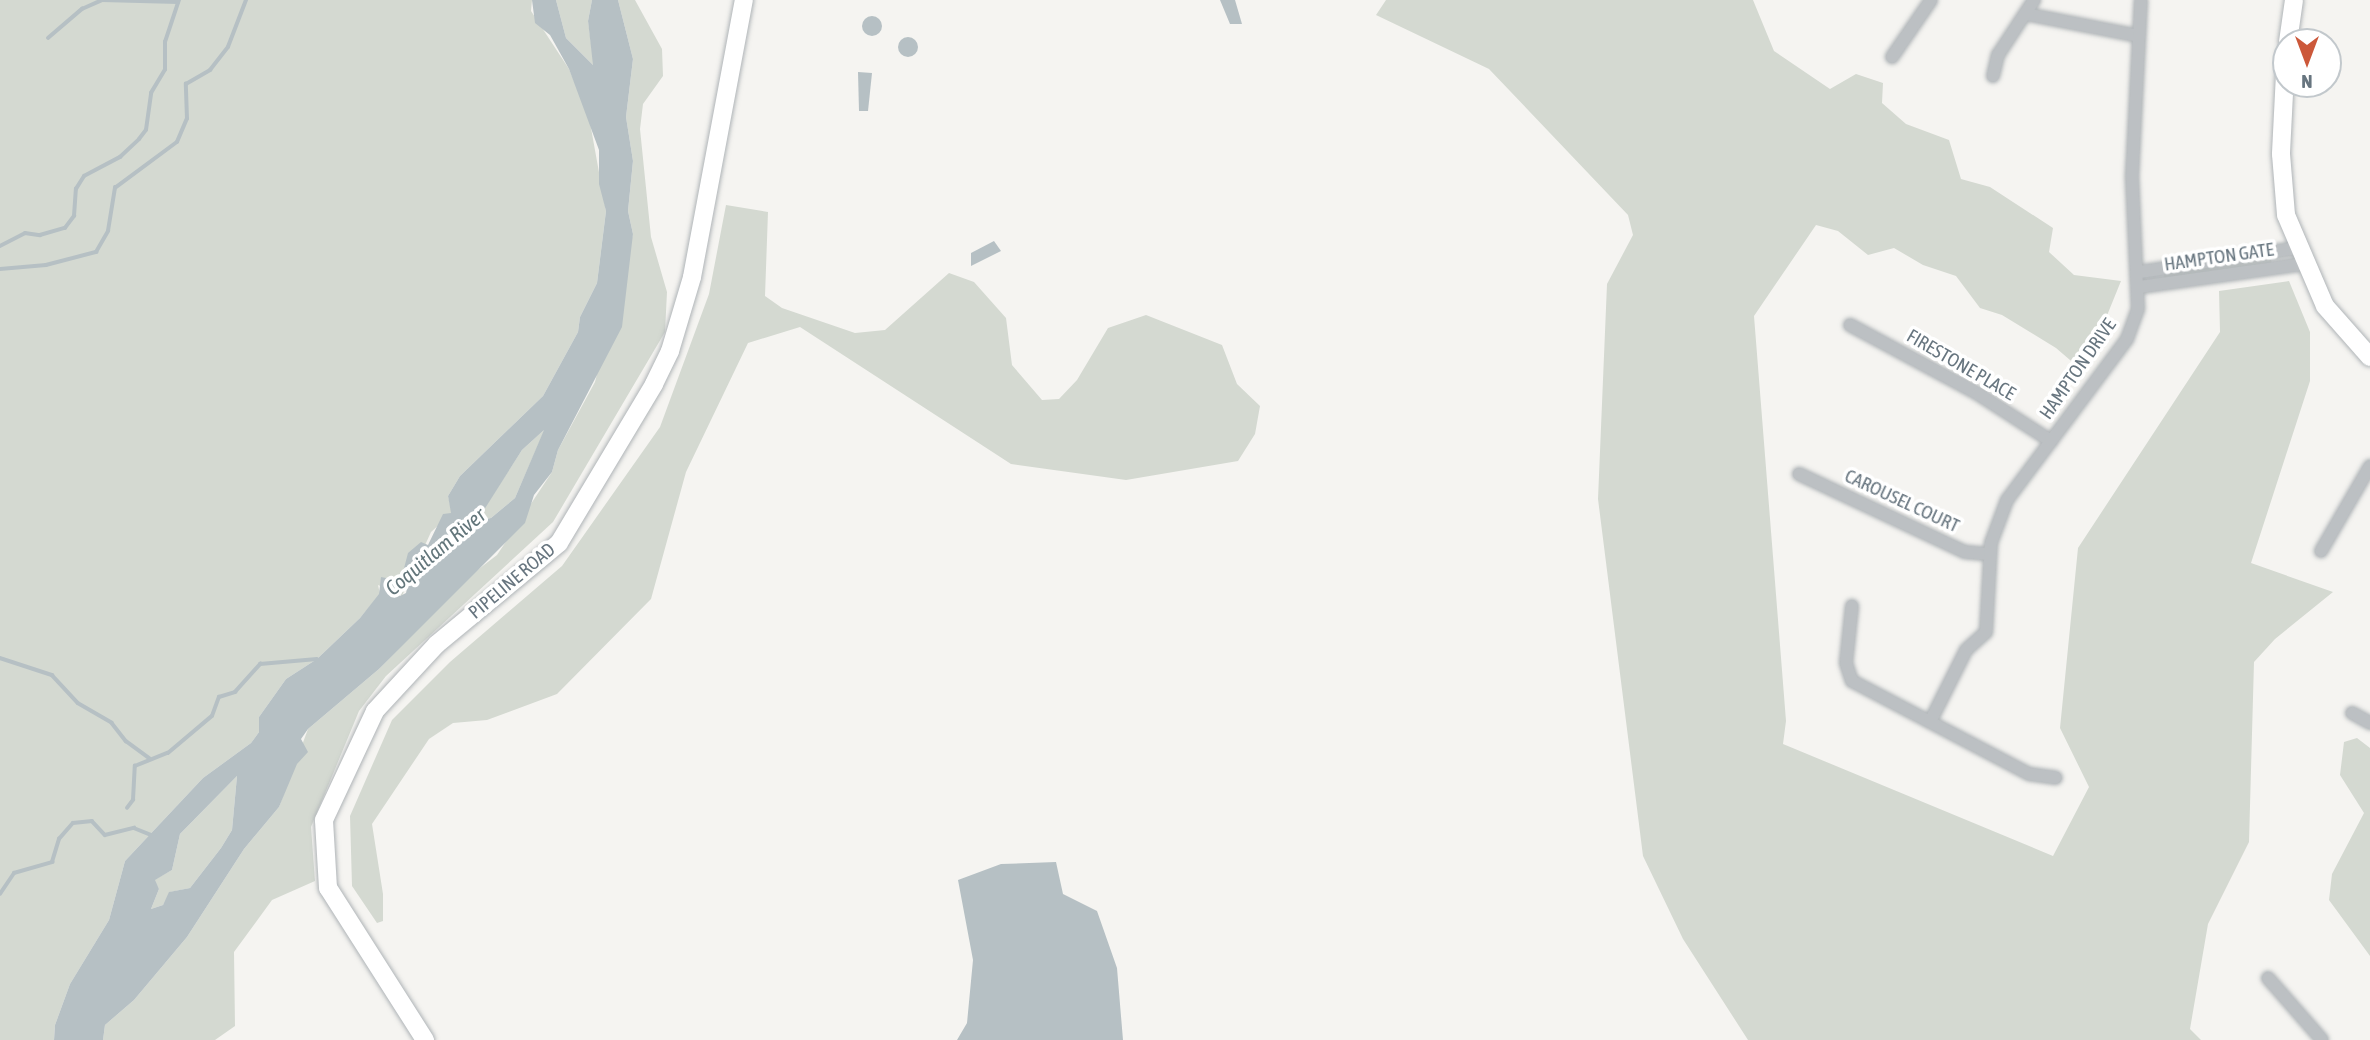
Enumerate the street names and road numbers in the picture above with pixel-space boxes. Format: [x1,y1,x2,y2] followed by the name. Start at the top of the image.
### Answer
[2163,238,2275,276] street label: HAMPTON GATE
[2035,314,2121,424] street label: HAMPTON DRIVE
[1903,325,2019,405] street label: FIRESTONE PLACE
[1841,465,1963,537] street label: CAROUSEL COURT
[464,538,560,624] street label: PIPELINE ROAD

